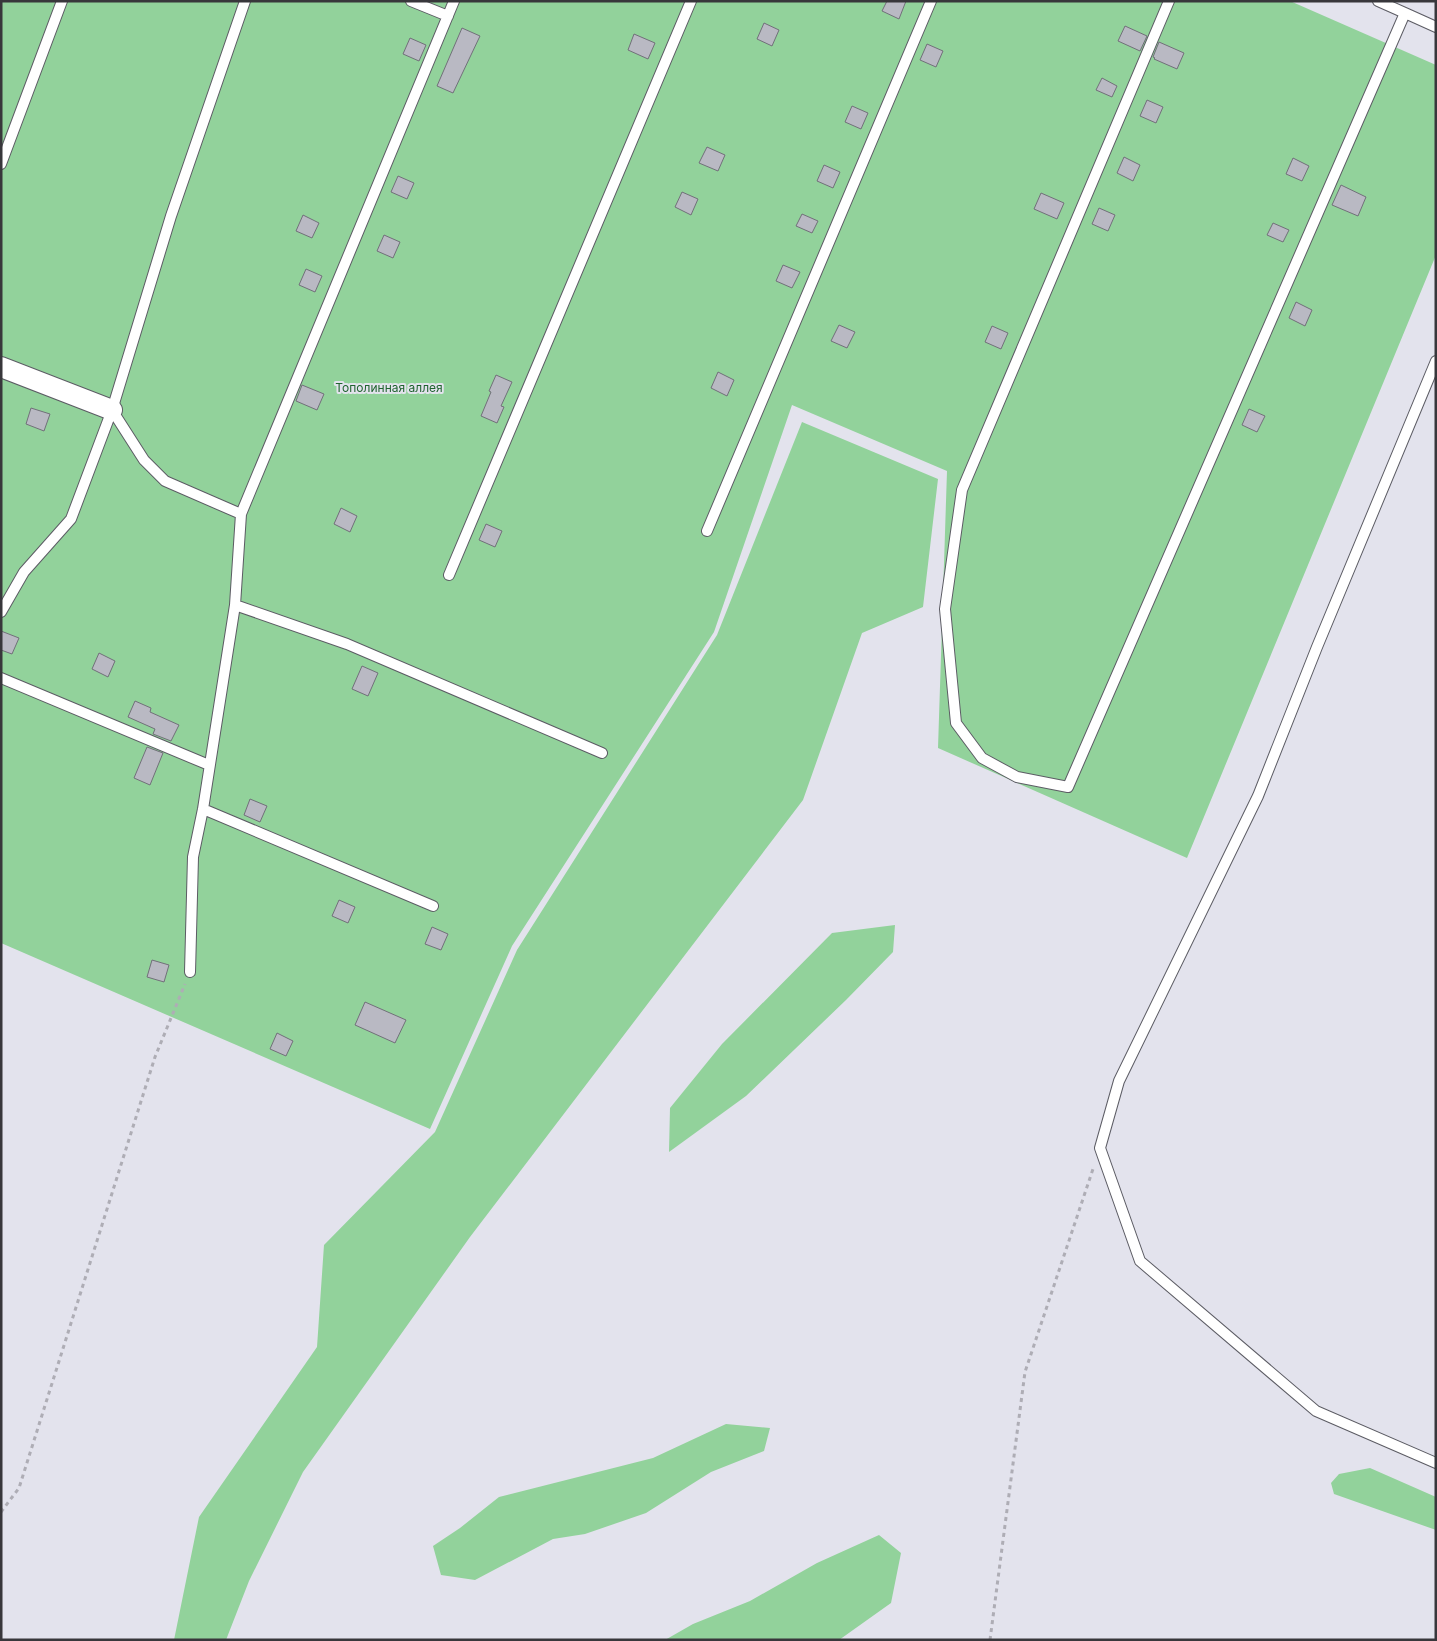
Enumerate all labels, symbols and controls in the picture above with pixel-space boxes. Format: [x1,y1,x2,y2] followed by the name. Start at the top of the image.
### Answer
[335,380,443,395] park label: Тополинная аллея

